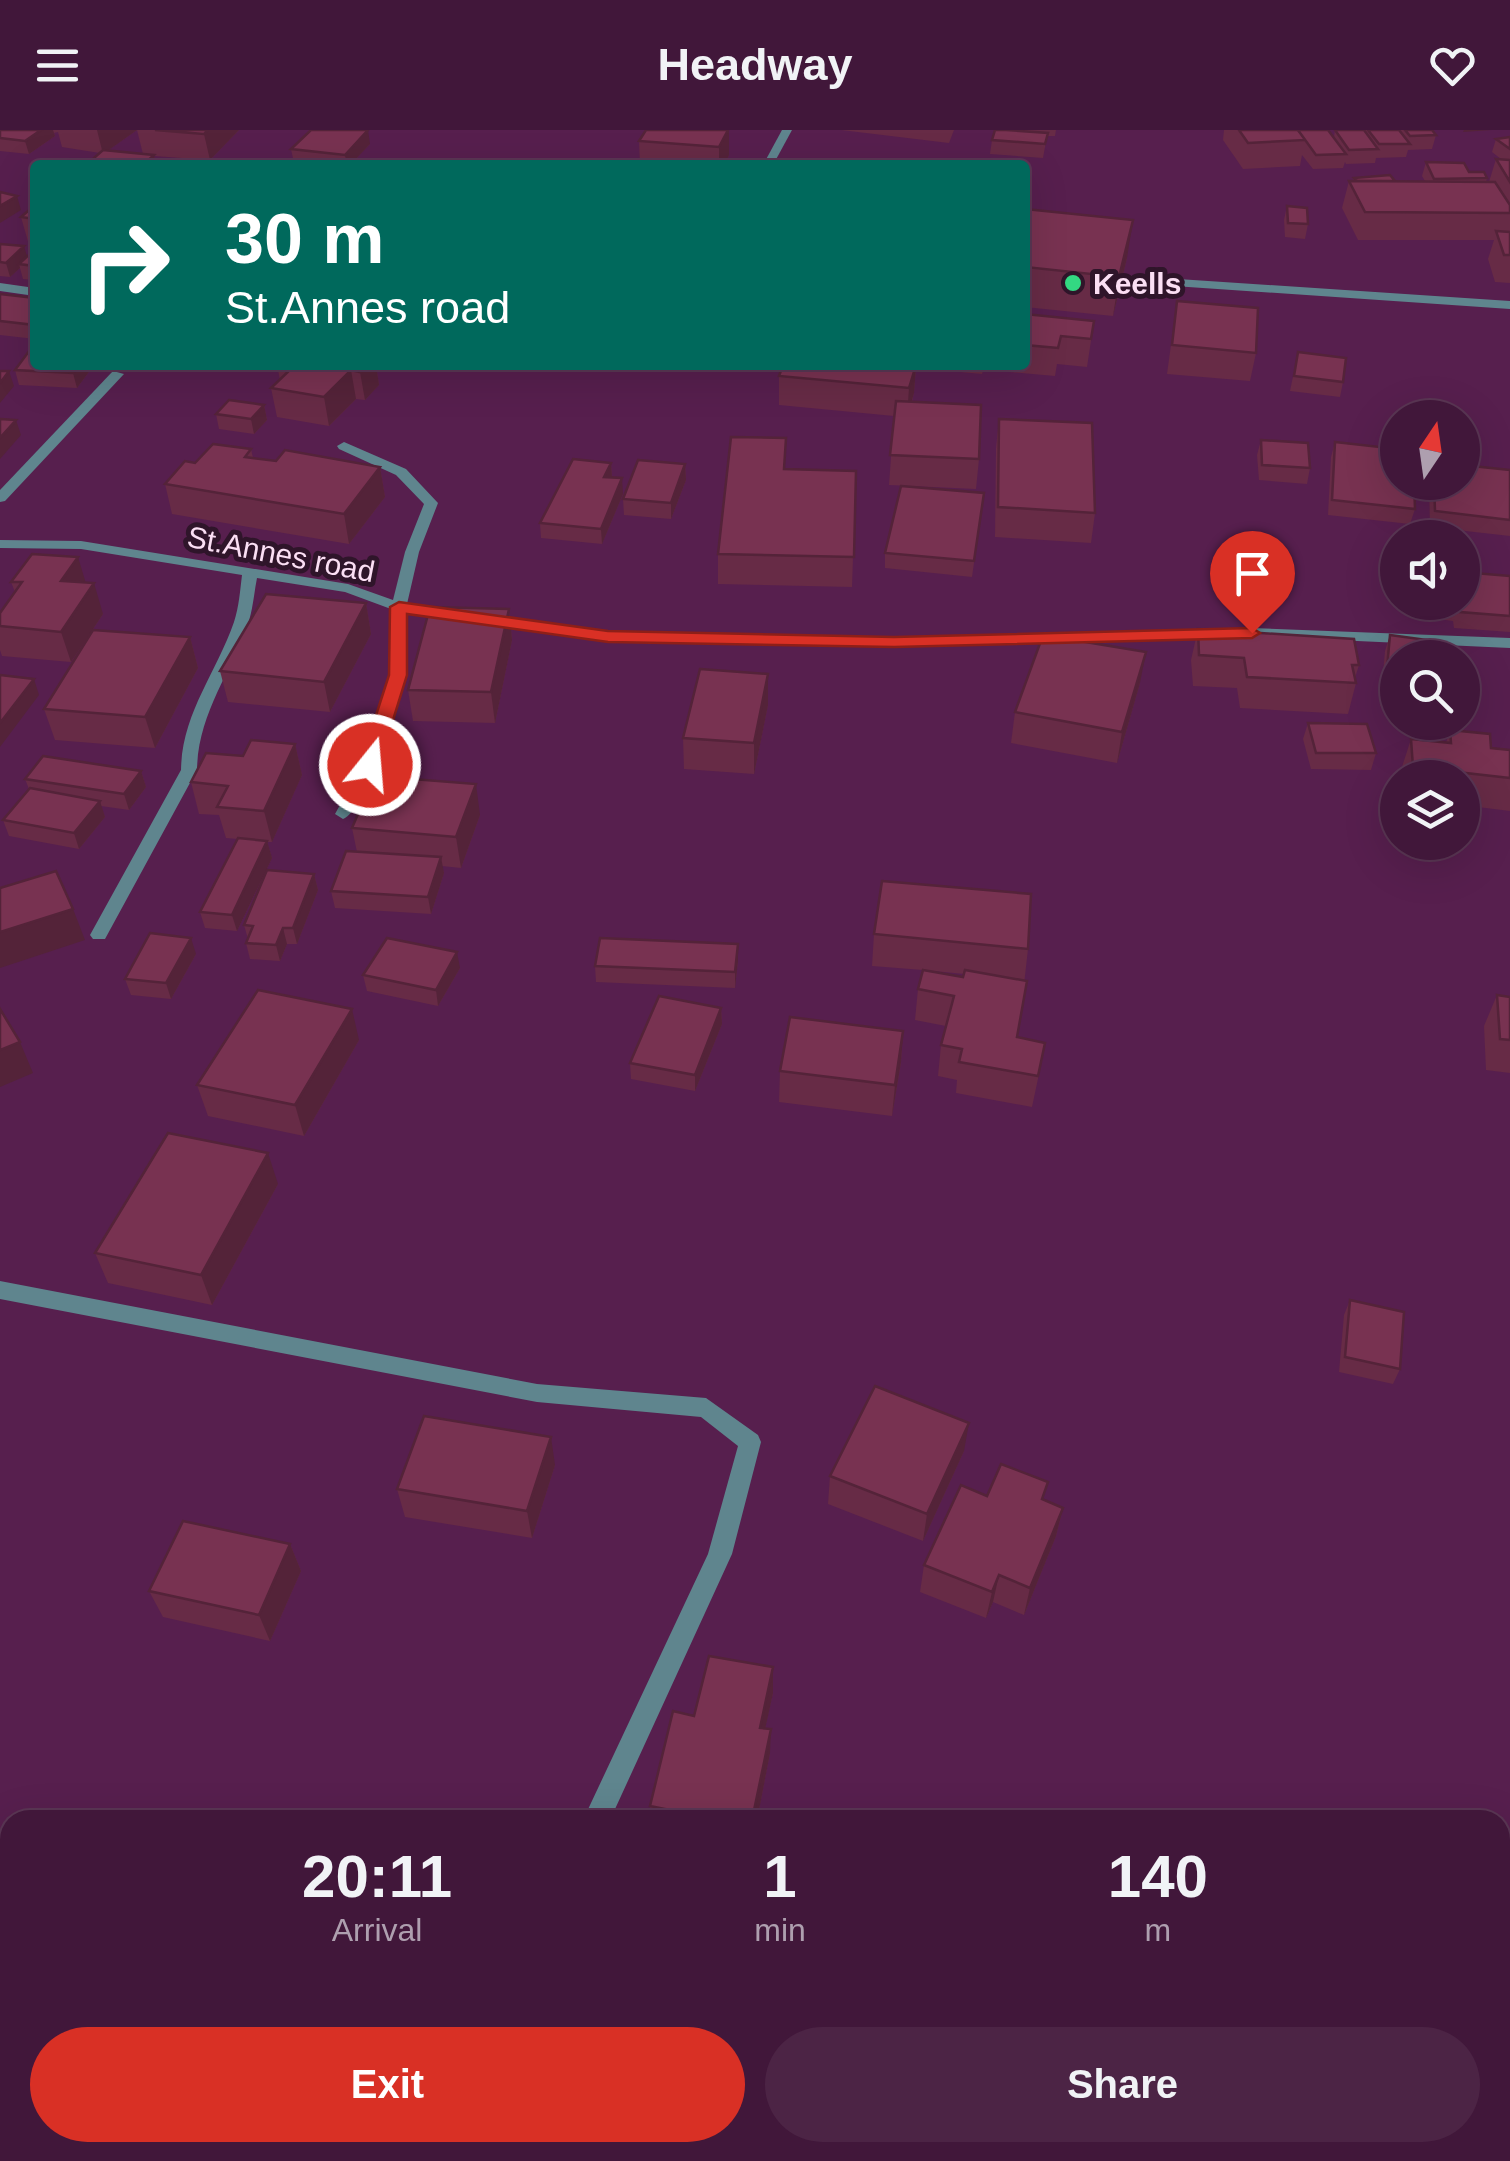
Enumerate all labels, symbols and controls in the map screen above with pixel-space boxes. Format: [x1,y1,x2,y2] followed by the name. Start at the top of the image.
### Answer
[30,38,85,93] icon: menu
[1425,38,1480,93] icon: heart
[657,39,853,90] text: Headway
[60,200,190,330] icon: right
[225,200,385,278] text: 30 m
[1093,267,1181,300] place label: Keells
[1062,272,1084,294] marker: Keells
[225,282,510,333] text: St.Annes road
[1380,400,1480,500] north arrow
[1380,400,1480,860] map controls
[185,520,377,588] street label: St.Annes road
[1380,520,1480,620] button: sound
[1210,531,1295,634] pin
[1225,546,1280,601] icon: arrive
[1380,640,1480,740] button: search
[318,713,422,817] position arrow
[1380,760,1480,860] button: layers
[302,1843,452,1910] text: 20:11
[763,1843,797,1910] text: 1
[1108,1843,1208,1910] text: 140
[332,1912,422,1948] text: Arrival
[754,1912,806,1948] text: min
[1145,1912,1171,1948] text: m
[30,2027,745,2142] button: Exit
[765,2027,1480,2142] button: Share

